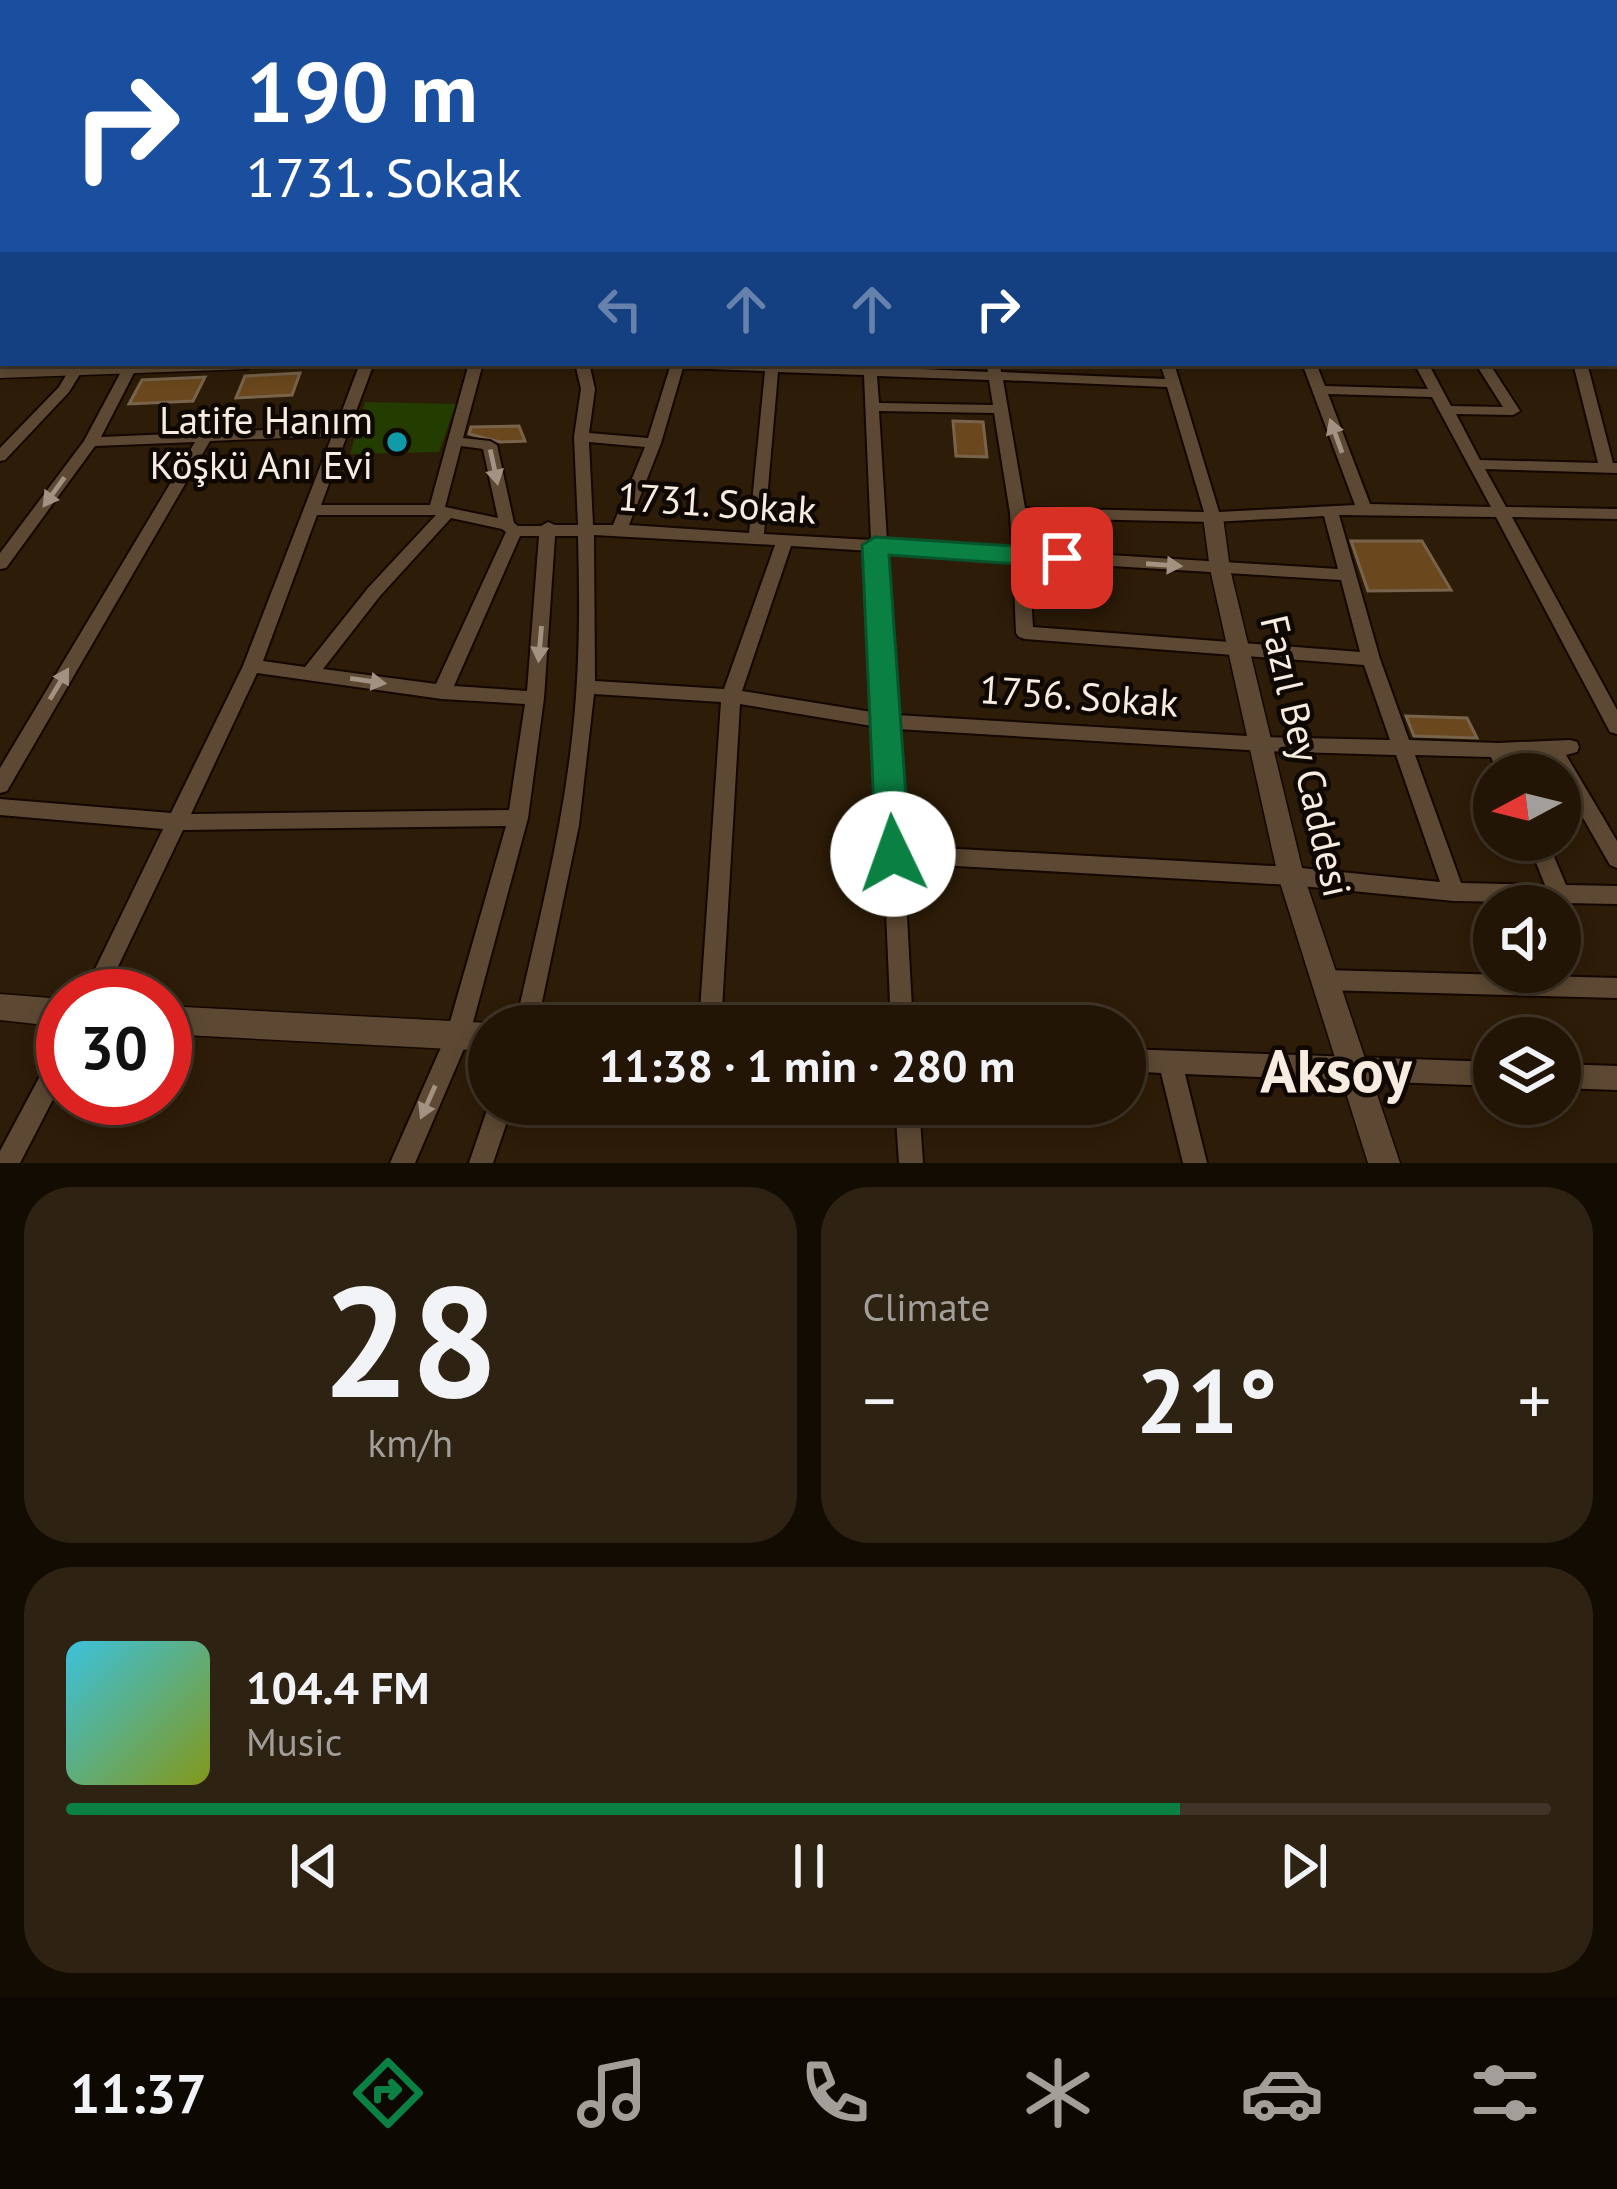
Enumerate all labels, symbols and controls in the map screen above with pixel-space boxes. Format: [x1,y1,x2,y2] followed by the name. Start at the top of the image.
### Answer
[246,36,478,145] text: 190 m
[48,48,204,204] icon: right
[246,142,522,212] text: 1731. Sokak
[587,276,653,342] icon: left
[713,276,779,342] icon: ahead
[839,276,905,342] icon: ahead
[965,276,1031,342] icon: right
[150,394,373,490] place label: Latife Hanım Köşkü Anı Evi
[1326,418,1345,454] one-way arrow
[384,429,410,455] marker: Latife Hanım Köşkü Anı Evi
[486,449,505,487] one-way arrow
[616,470,818,535] street label: 1731. Sokak
[43,477,67,508] one-way arrow
[1011,507,1113,609] pin
[1029,525,1095,591] icon: arrive
[1146,556,1183,575] one-way arrow
[1249,610,1364,902] street label: Fazıl Bey Caddesi
[530,626,549,663] one-way arrow
[978,663,1180,728] street label: 1756. Sokak
[48,667,69,701] one-way arrow
[349,672,387,691] one-way arrow
[1473,753,1581,861] north arrow
[1473,753,1581,1125] map controls
[830,791,956,917] position arrow
[1473,885,1581,993] button: sound
[36,969,192,1125] speed limit sign: 30
[1473,1017,1581,1125] button: layers
[1260,1031,1413,1109] district label: Aksoy
[599,1036,1015,1094] text: 11:38 · 1 min · 280 m
[418,1085,438,1120] one-way arrow
[322,1238,499,1440] text: 28
[863,1281,990,1332] text: Climate
[1136,1341,1277,1458] text: 21°
[863,1357,896,1442] text: −
[1518,1357,1551,1442] text: +
[368,1417,453,1468] text: km/h
[246,1658,429,1716] text: 104.4 FM
[246,1716,342,1767] text: Music
[281,1833,347,1899] icon: previous
[776,1833,842,1899] icon: pause
[1271,1833,1337,1899] icon: next
[346,2051,430,2135] icon: directions
[570,2051,654,2135] icon: music
[793,2051,877,2135] icon: phone
[1016,2051,1100,2135] icon: climate
[1240,2051,1324,2135] icon: car
[1463,2051,1547,2135] icon: filters
[70,2058,207,2128] text: 11:37

